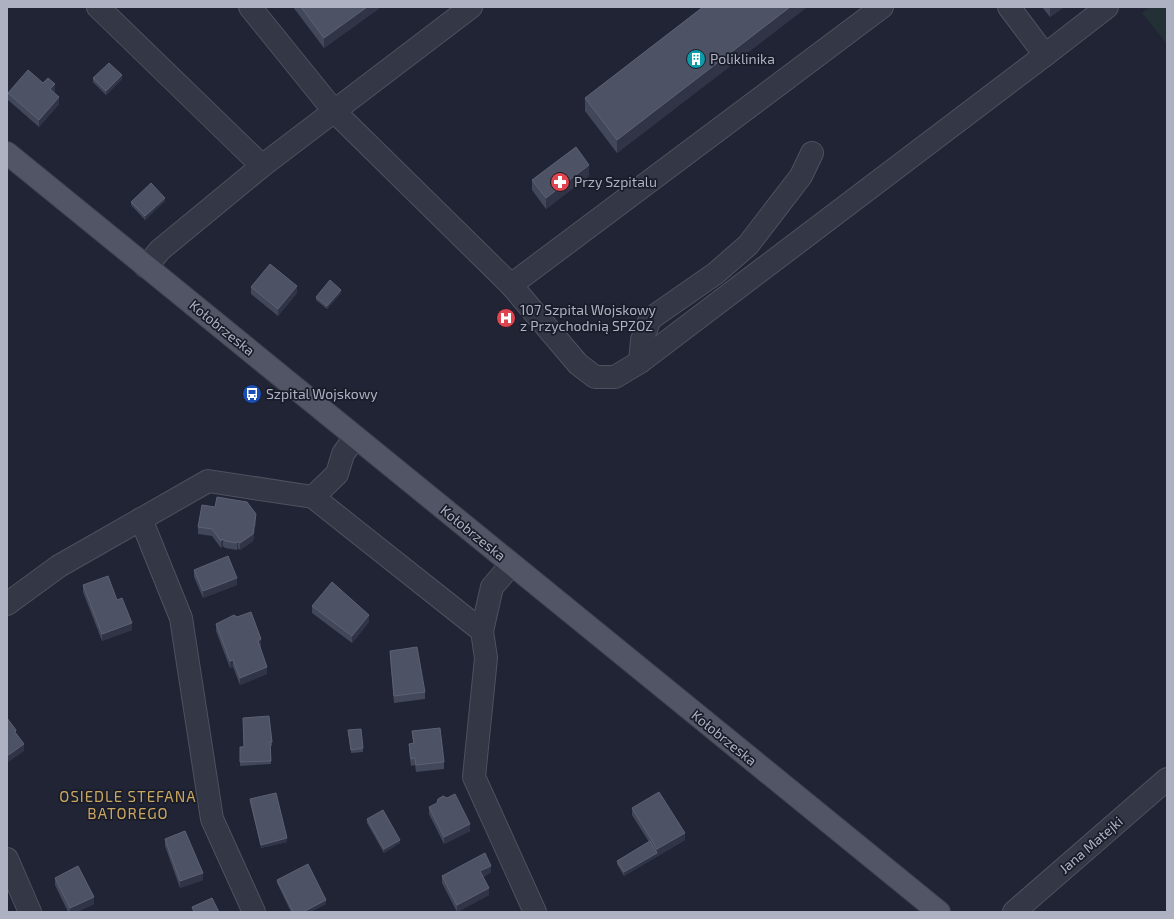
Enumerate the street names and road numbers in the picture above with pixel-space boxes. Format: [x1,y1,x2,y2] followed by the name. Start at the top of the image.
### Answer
[186,296,258,359] street label: Kołobrzeska
[437,501,509,564] street label: Kołobrzeska
[688,706,760,769] street label: Kołobrzeska
[1056,813,1126,877] street label: Jana Matejki

